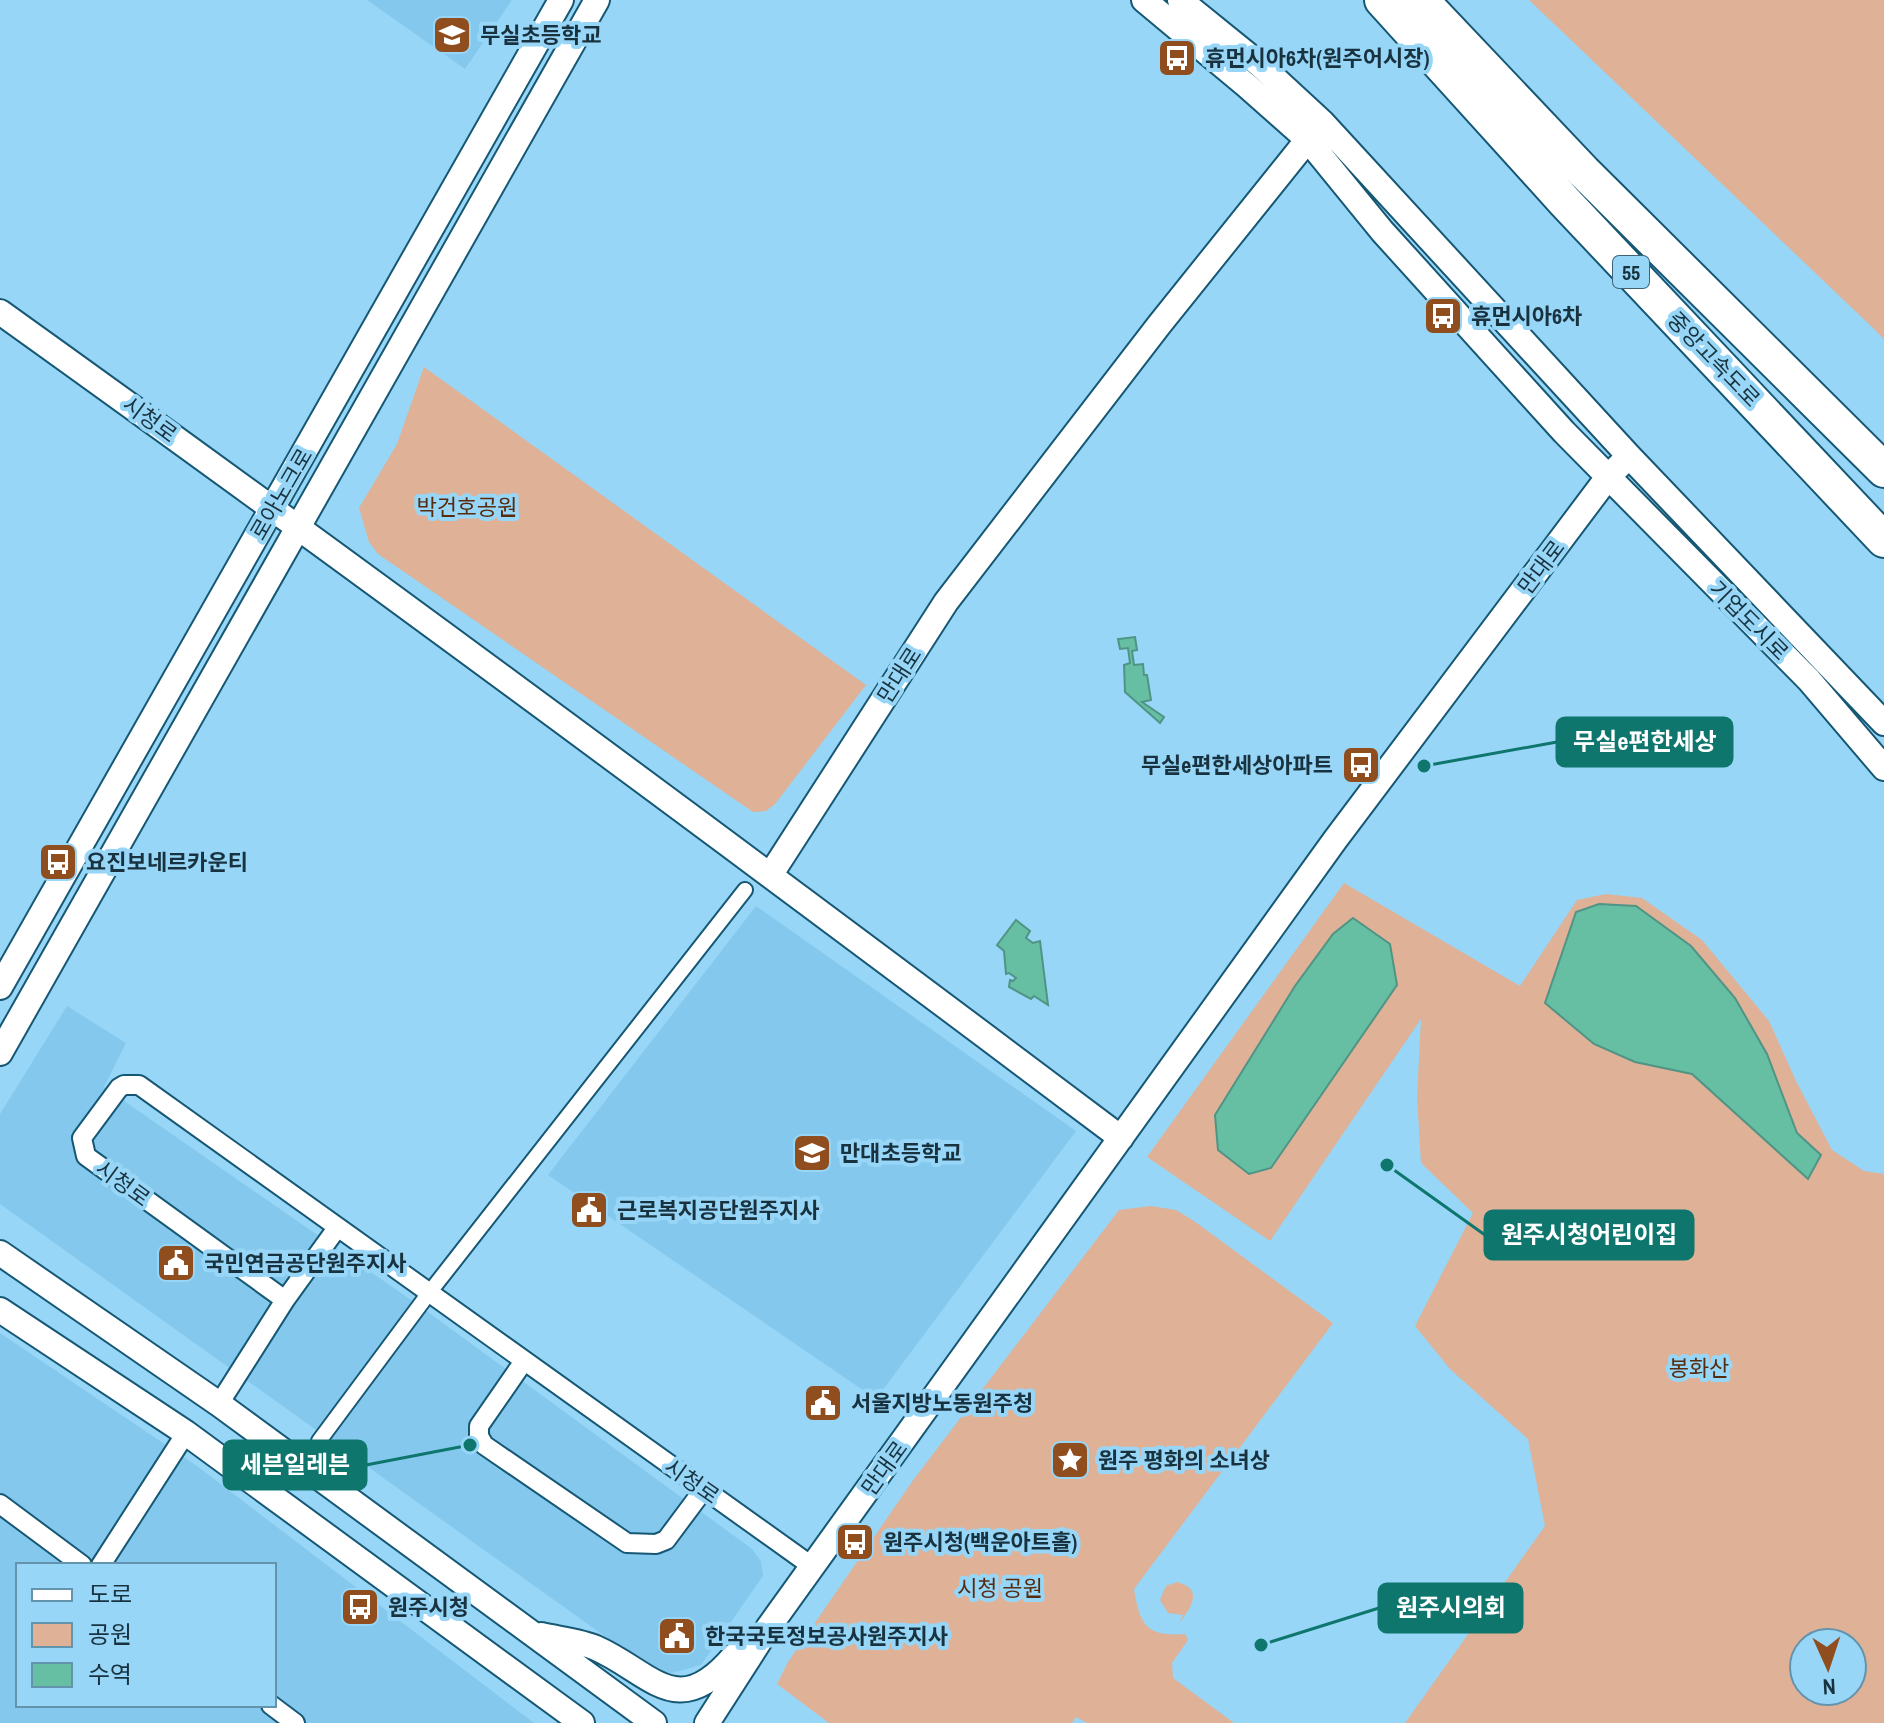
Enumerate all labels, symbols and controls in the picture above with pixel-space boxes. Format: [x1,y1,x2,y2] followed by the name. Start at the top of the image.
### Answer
[431,14,473,56] school or university icon: 무실초등학교
[480,20,601,50] place label: 무실초등학교
[1156,37,1198,79] bus stop icon: 휴먼시아6차(원주어시장)
[1205,43,1429,73] place label: 휴먼시아6차(원주어시장)
[1613,256,1649,288] road number: 55
[1422,295,1464,337] bus stop icon: 휴먼시아6차
[1471,301,1582,331] place label: 휴먼시아6차
[1661,305,1767,413] street label: 중앙고속도로
[117,389,183,449] street label: 시청로
[243,443,319,545] street label: 로아노크로
[416,492,518,522] park label: 박건호공원
[1511,534,1571,600] street label: 만대로
[1703,574,1795,666] street label: 기업도시로
[870,641,928,709] street label: 만대로
[1557,718,1732,766] callout: 무실e편한세상
[1573,725,1717,757] text: 무실e편한세상
[1340,744,1382,786] bus stop icon: 무실e편한세상아파트
[1141,750,1333,780] place label: 무실e편한세상아파트
[37,841,79,883] bus stop icon: 요진보네르카운티
[86,847,248,877] place label: 요진보네르카운티
[791,1132,833,1174] school or university icon: 만대초등학교
[840,1138,961,1168] place label: 만대초등학교
[90,1153,156,1213] street label: 시청로
[568,1189,610,1231] public building icon: 근로복지공단원주지사
[617,1195,819,1225] place label: 근로복지공단원주지사
[1485,1211,1693,1259] callout: 원주시청어린이집
[1501,1218,1677,1250] text: 원주시청어린이집
[155,1242,197,1284] public building icon: 국민연금공단원주지사
[204,1248,406,1278] place label: 국민연금공단원주지사
[1669,1353,1729,1383] park label: 봉화산
[802,1382,844,1424] public building icon: 서울지방노동원주청
[851,1388,1033,1418] place label: 서울지방노동원주청
[854,1435,914,1501] street label: 만대로
[1049,1439,1091,1481] place icon: 원주 평화의 소녀상
[224,1441,366,1489] callout: 세븐일레븐
[1098,1445,1270,1475] place label: 원주 평화의 소녀상
[240,1448,350,1480] text: 세븐일레븐
[659,1451,725,1511] street label: 시청로
[834,1521,876,1563] bus stop icon: 원주시청(백운아트홀)
[883,1527,1077,1557] place label: 원주시청(백운아트홀)
[16,1563,276,1707] legend
[957,1573,1043,1603] park label: 시청 공원
[88,1578,132,1610] text: 도로
[1379,1584,1522,1632] callout: 원주시의회
[339,1586,381,1628] bus stop icon: 원주시청
[1396,1591,1506,1623] text: 원주시의회
[388,1592,469,1622] place label: 원주시청
[656,1615,698,1657] public building icon: 한국국토정보공사원주지사
[88,1618,132,1650] text: 공원
[705,1621,948,1651] place label: 한국국토정보공사원주지사
[1788,1627,1868,1707] north arrow
[88,1658,132,1690] text: 수역
[1822,1672,1836,1702] text: N

